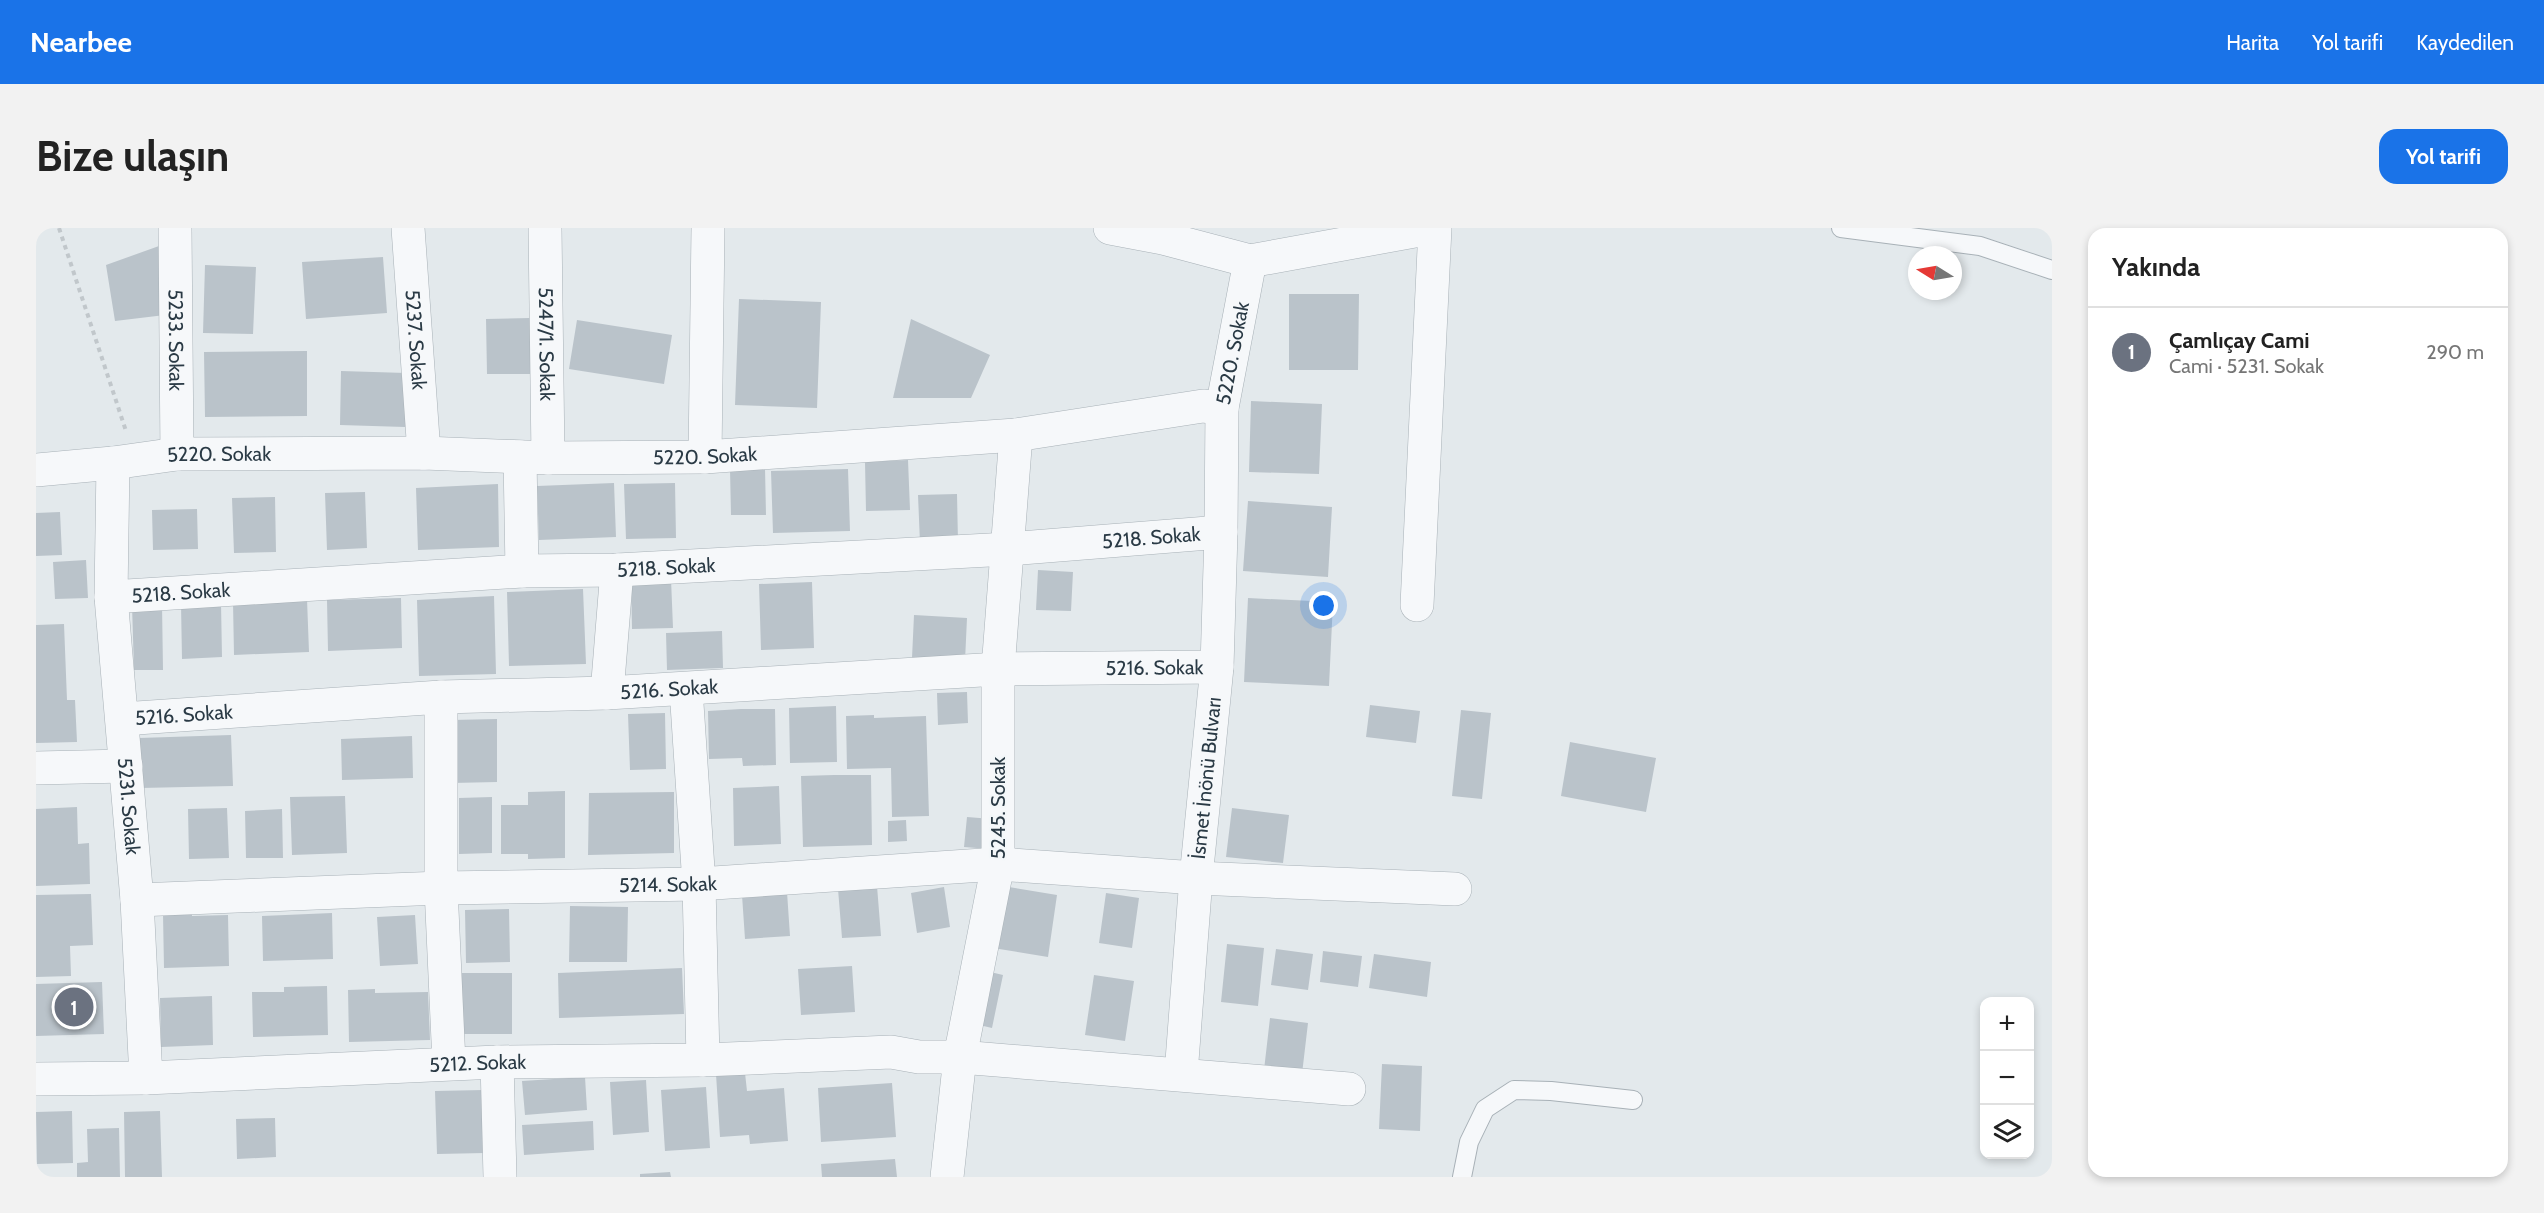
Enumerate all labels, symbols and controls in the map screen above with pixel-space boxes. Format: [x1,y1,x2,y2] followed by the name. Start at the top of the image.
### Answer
[30,25,132,59] text: Nearbee
[2226,30,2279,55] text: Harita
[2312,30,2383,55] text: Yol tarifi
[2416,30,2514,55] text: Kaydedilen
[2379,129,2508,184] button: Yol tarifi
[36,130,229,182] text: Bize ulaşın
[1908,246,1962,300] north arrow
[2112,251,2200,283] text: Yakında
[534,287,559,401] street label: 5247/1. Sokak
[164,289,188,391] street label: 5233. Sokak
[400,289,431,391] street label: 5237. Sokak
[1211,300,1254,407] street label: 5220. Sokak
[2169,327,2310,354] text: Çamlıçay Cami
[2128,340,2135,364] text: 1
[2426,340,2484,364] text: 290 m
[2169,354,2324,378] text: Cami · 5231. Sokak
[653,441,758,469] street label: 5220. Sokak
[165,442,271,467] street label: 5220. Sokak
[1101,522,1201,553] street label: 5218. Sokak
[616,553,716,582] street label: 5218. Sokak
[131,577,231,608] street label: 5218. Sokak
[1309,591,1338,620] your location
[1105,655,1204,680] street label: 5216. Sokak
[619,674,719,704] street label: 5216. Sokak
[1186,696,1226,860] street label: İsmet İnönü Bulvarı
[134,699,234,730] street label: 5216. Sokak
[113,757,145,856] street label: 5231. Sokak
[986,757,1010,859] street label: 5245. Sokak
[619,871,717,897] street label: 5214. Sokak
[54,984,93,1030] pin: 1
[1980,997,2034,1159] map controls
[1980,997,2034,1051] button: +
[429,1050,526,1077] street label: 5212. Sokak
[1980,1051,2034,1105] button: −
[1980,1105,2034,1159] button: layers

